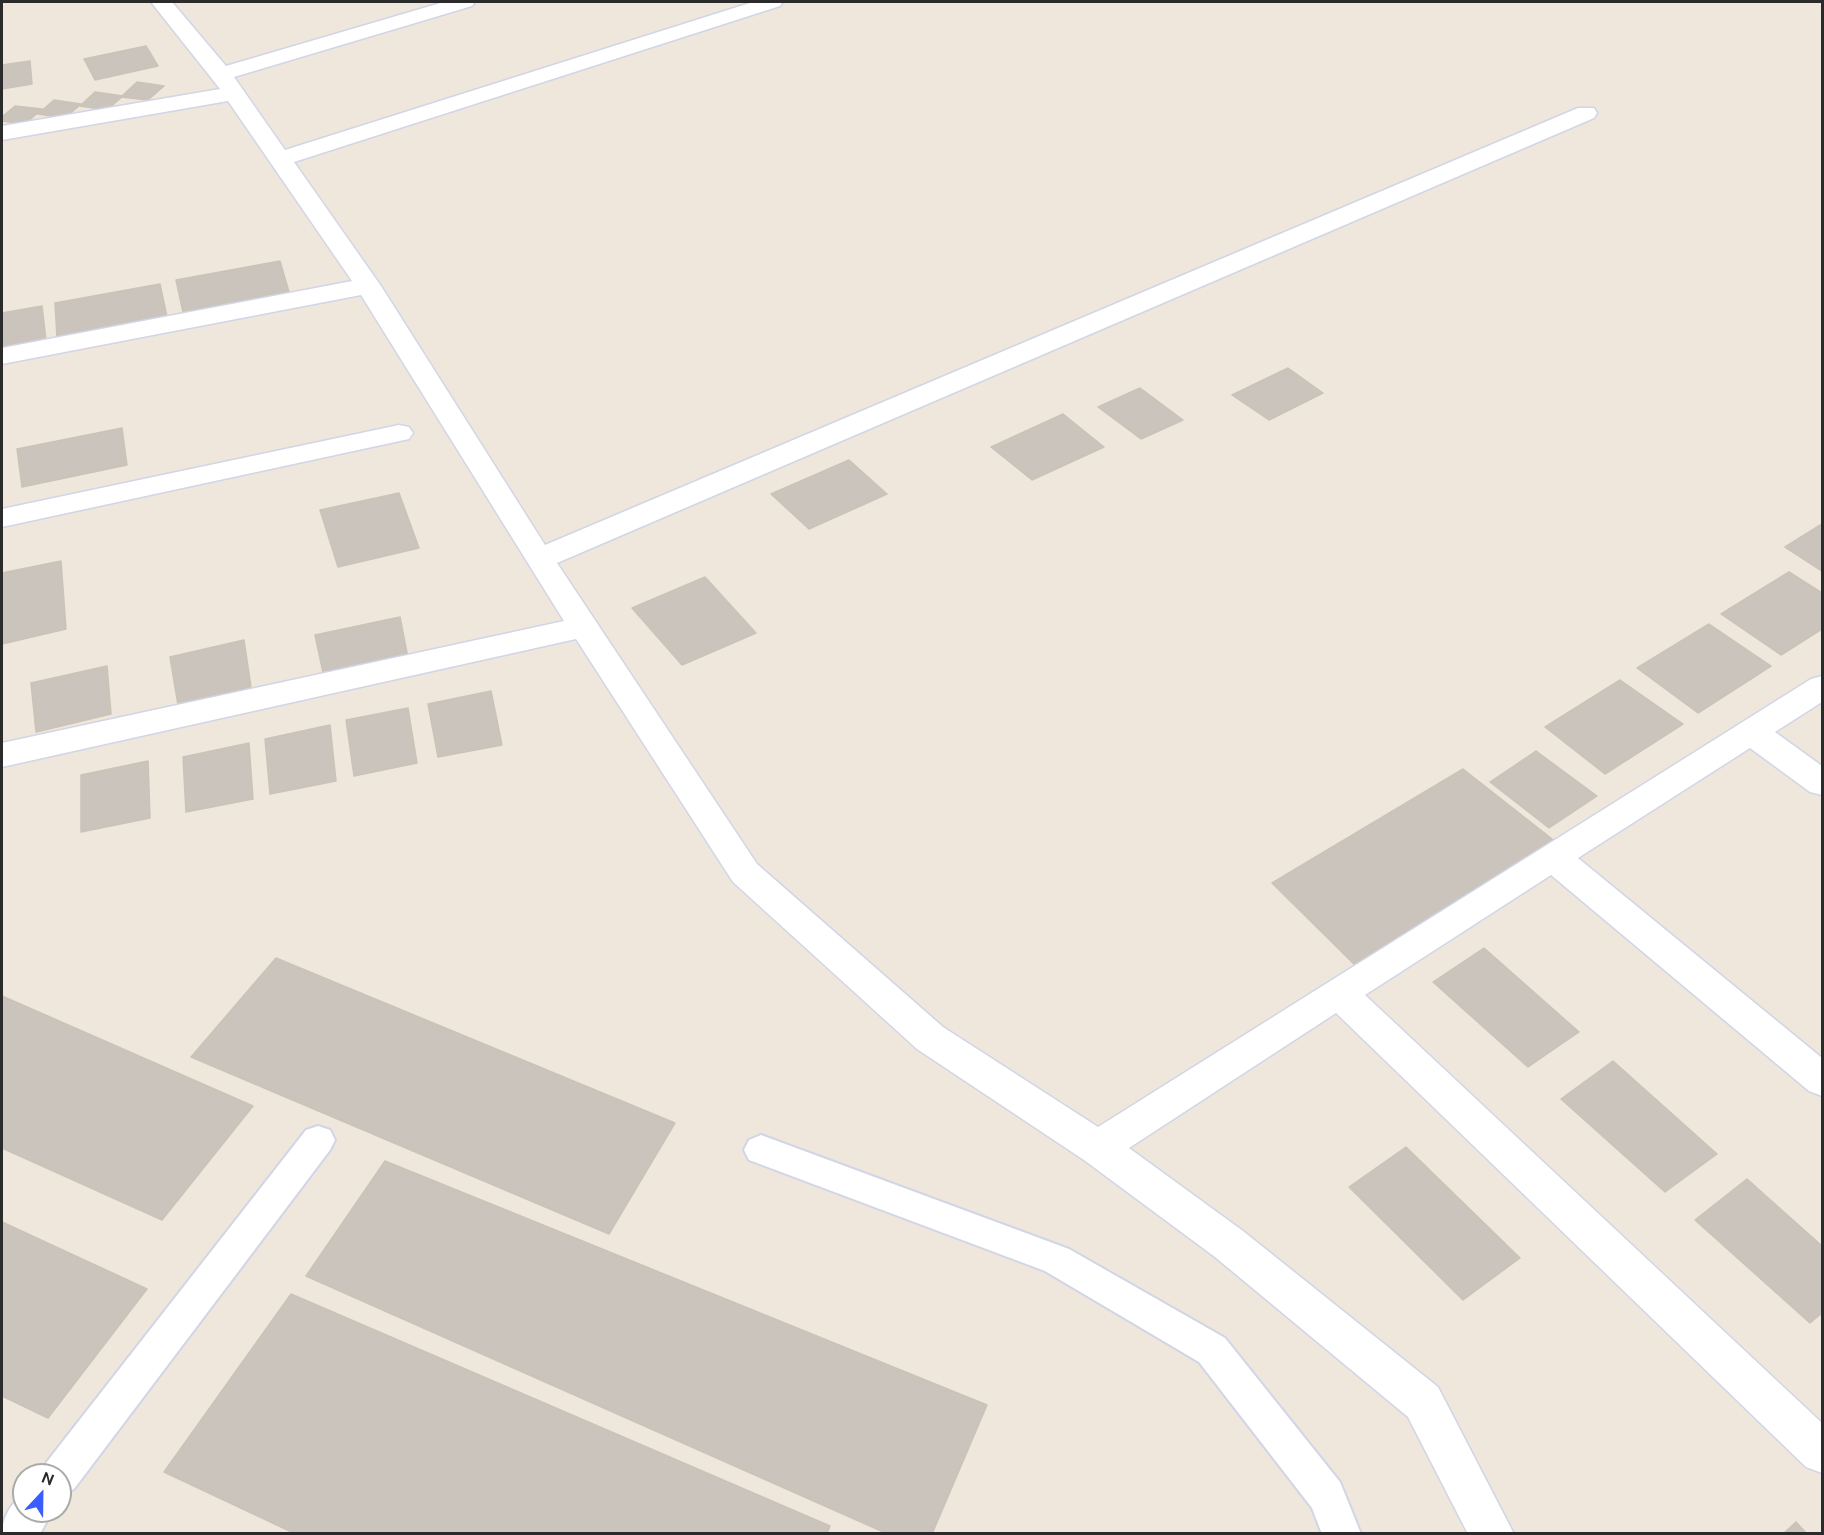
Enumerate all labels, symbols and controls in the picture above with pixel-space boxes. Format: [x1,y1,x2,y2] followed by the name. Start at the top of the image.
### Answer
[12,1463,72,1523] north arrow
[39,1468,57,1489] text: N

